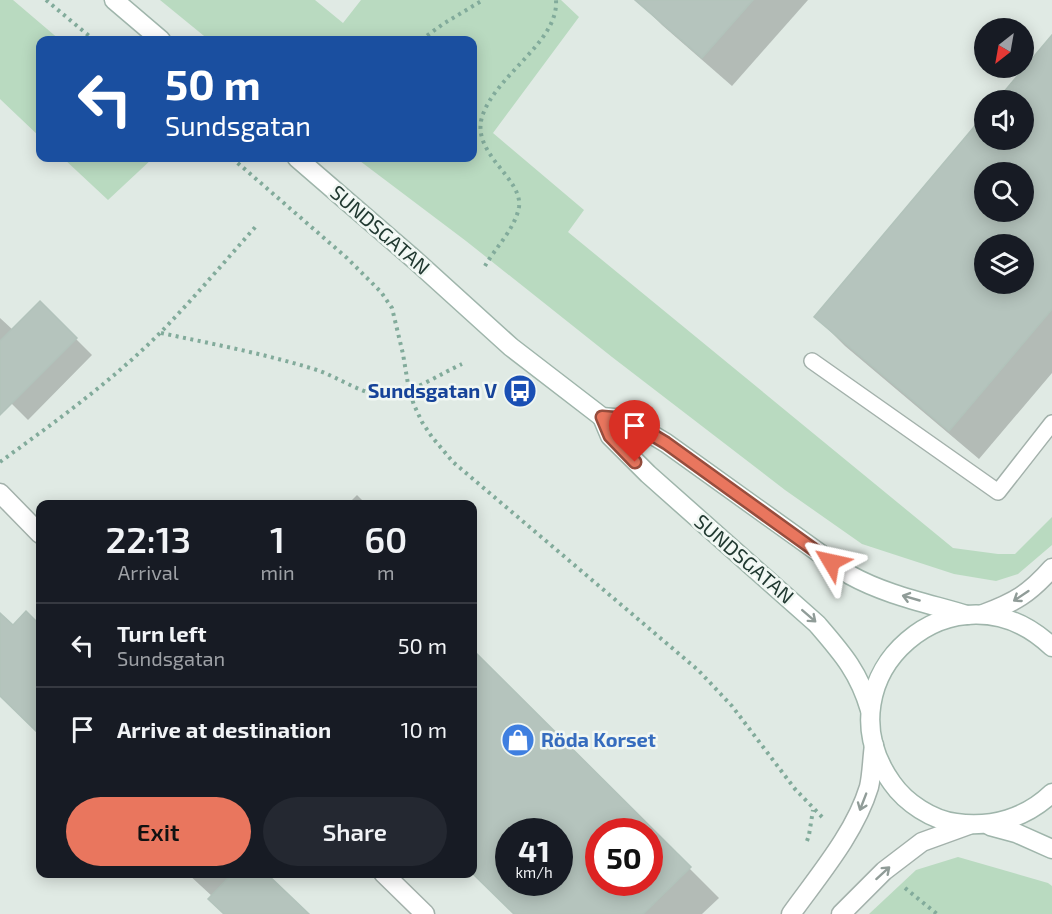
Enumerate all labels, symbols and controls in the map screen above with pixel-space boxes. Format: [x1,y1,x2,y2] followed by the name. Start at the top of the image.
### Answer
[974,18,1034,78] north arrow
[974,18,1034,294] map controls
[165,58,261,108] text: 50 m
[66,60,144,138] icon: left
[974,90,1034,150] button: sound
[165,109,311,141] text: Sundsgatan
[974,162,1034,222] button: search
[326,180,435,279] street label: SUNDSGATAN
[974,234,1034,294] button: layers
[502,373,538,409] bus stop icon: Sundsgatan V
[368,378,497,402] place label: Sundsgatan V
[609,400,660,462] pin
[618,409,651,442] icon: arrive
[690,509,799,608] street label: SUNDSGATAN
[106,517,191,560] text: 22:13
[270,517,285,560] text: 1
[364,517,407,560] text: 60
[799,530,863,594] position arrow
[118,560,179,584] text: Arrival
[261,560,295,584] text: min
[377,560,395,584] text: m
[1013,590,1030,602] one-way arrow
[902,592,921,604] one-way arrow
[801,609,816,623] one-way arrow
[117,620,206,646] text: Turn left
[66,629,99,662] icon: left
[398,632,447,658] text: 50 m
[117,646,225,670] text: Sundsgatan
[66,713,99,746] icon: arrive
[117,716,331,742] text: Arrive at destination
[401,716,447,742] text: 10 m
[500,722,536,758] shop icon: Röda Korset
[541,727,656,751] place label: Röda Korset
[856,792,867,811] one-way arrow
[66,797,251,866] button: Exit
[263,797,447,866] button: Share
[585,818,663,896] speed limit sign: 50
[518,832,550,868] text: 41
[515,863,553,881] text: km/h
[875,866,890,880] one-way arrow

